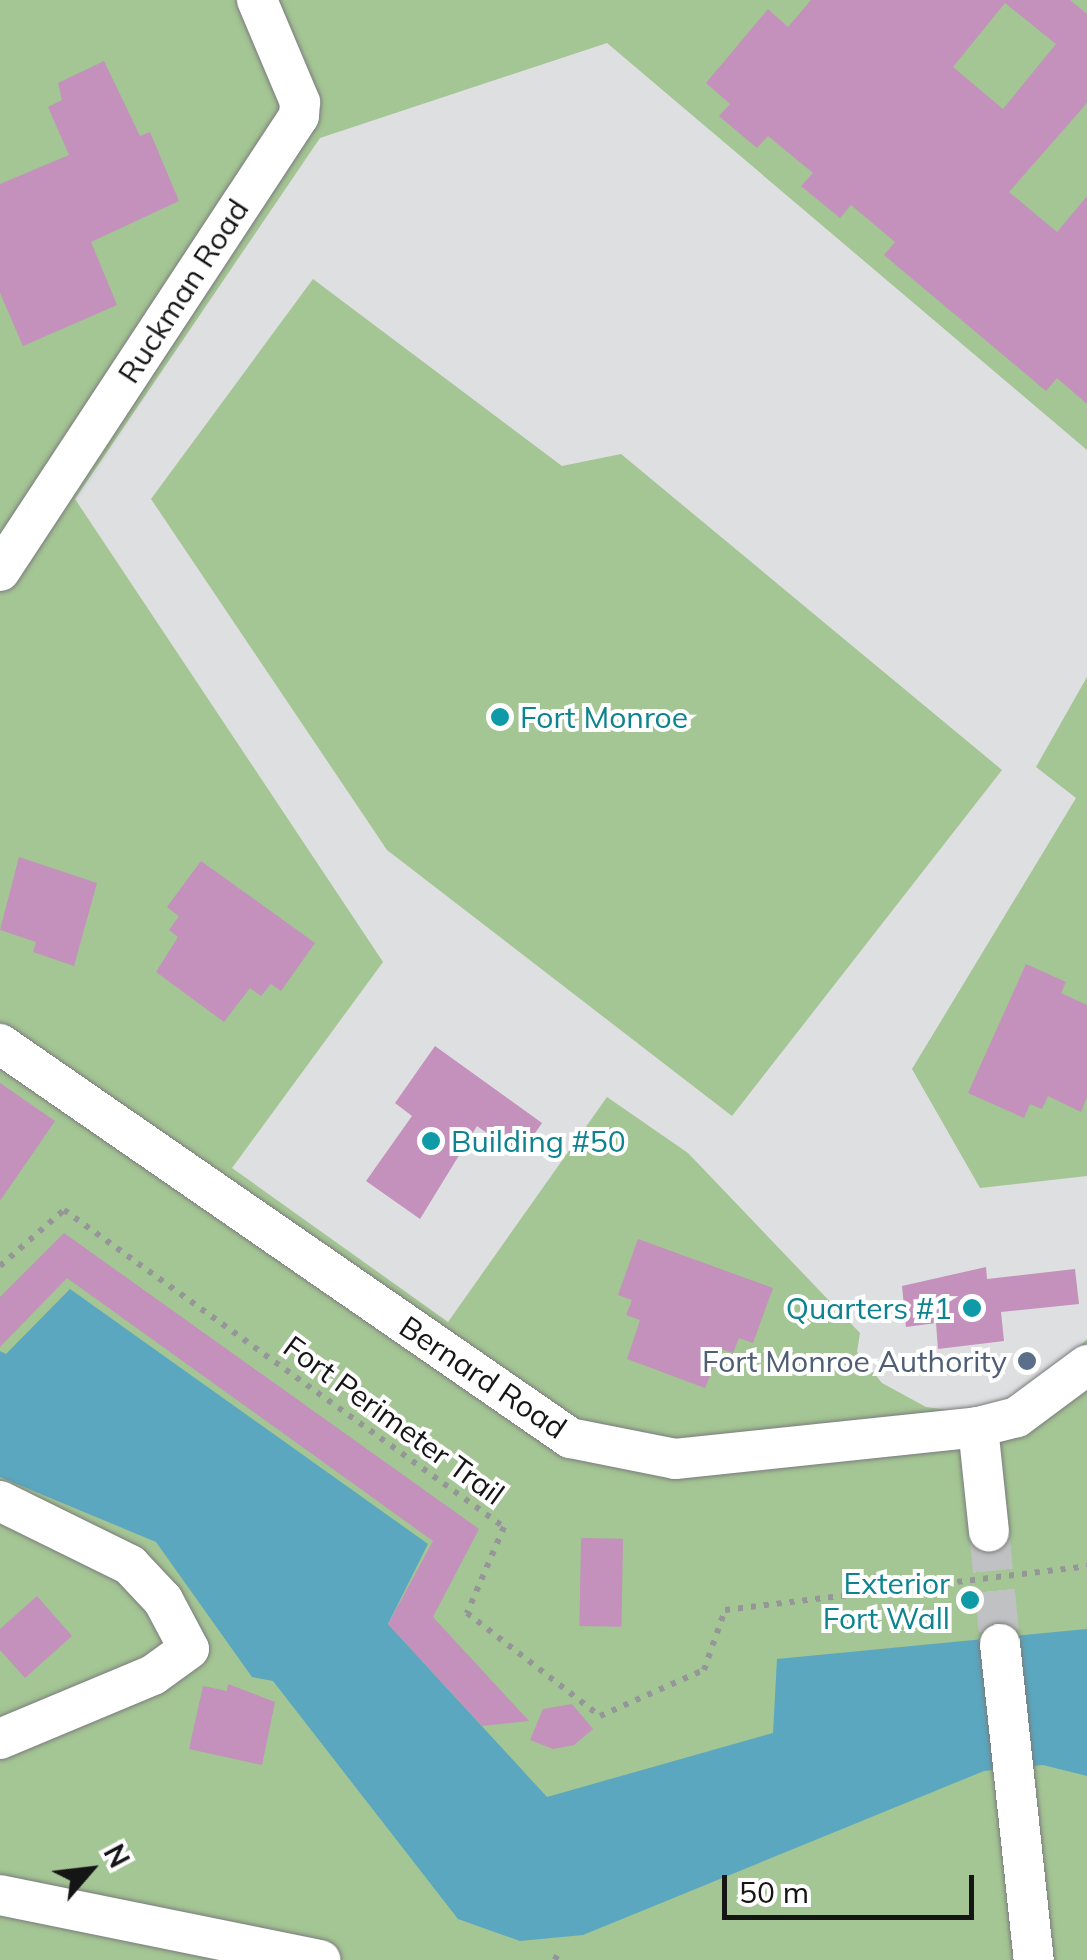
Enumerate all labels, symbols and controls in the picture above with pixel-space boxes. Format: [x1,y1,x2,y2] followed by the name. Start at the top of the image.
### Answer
[110,192,256,390] street label: Ruckman Road
[520,699,688,735] place label: Fort Monroe
[489,706,511,728] marker: Fort Monroe
[451,1123,626,1159] place label: Building #50
[420,1130,442,1152] marker: Building #50
[786,1290,952,1326] place label: Quarters #1
[961,1297,983,1319] marker: Quarters #1
[393,1308,573,1446] street label: Bernard Road
[277,1328,511,1512] street label: Fort Perimeter Trail
[702,1343,1007,1379] place label: Fort Monroe Authority
[1016,1350,1038,1372] marker: Fort Monroe Authority
[823,1565,950,1636] place label: Exterior Fort Wall
[959,1589,981,1611] marker: Exterior Fort Wall
[40,1820,140,1920] north arrow
[97,1838,137,1873] text: N
[727,1855,980,1917] scale bar
[739,1873,809,1911] text: 50 m

